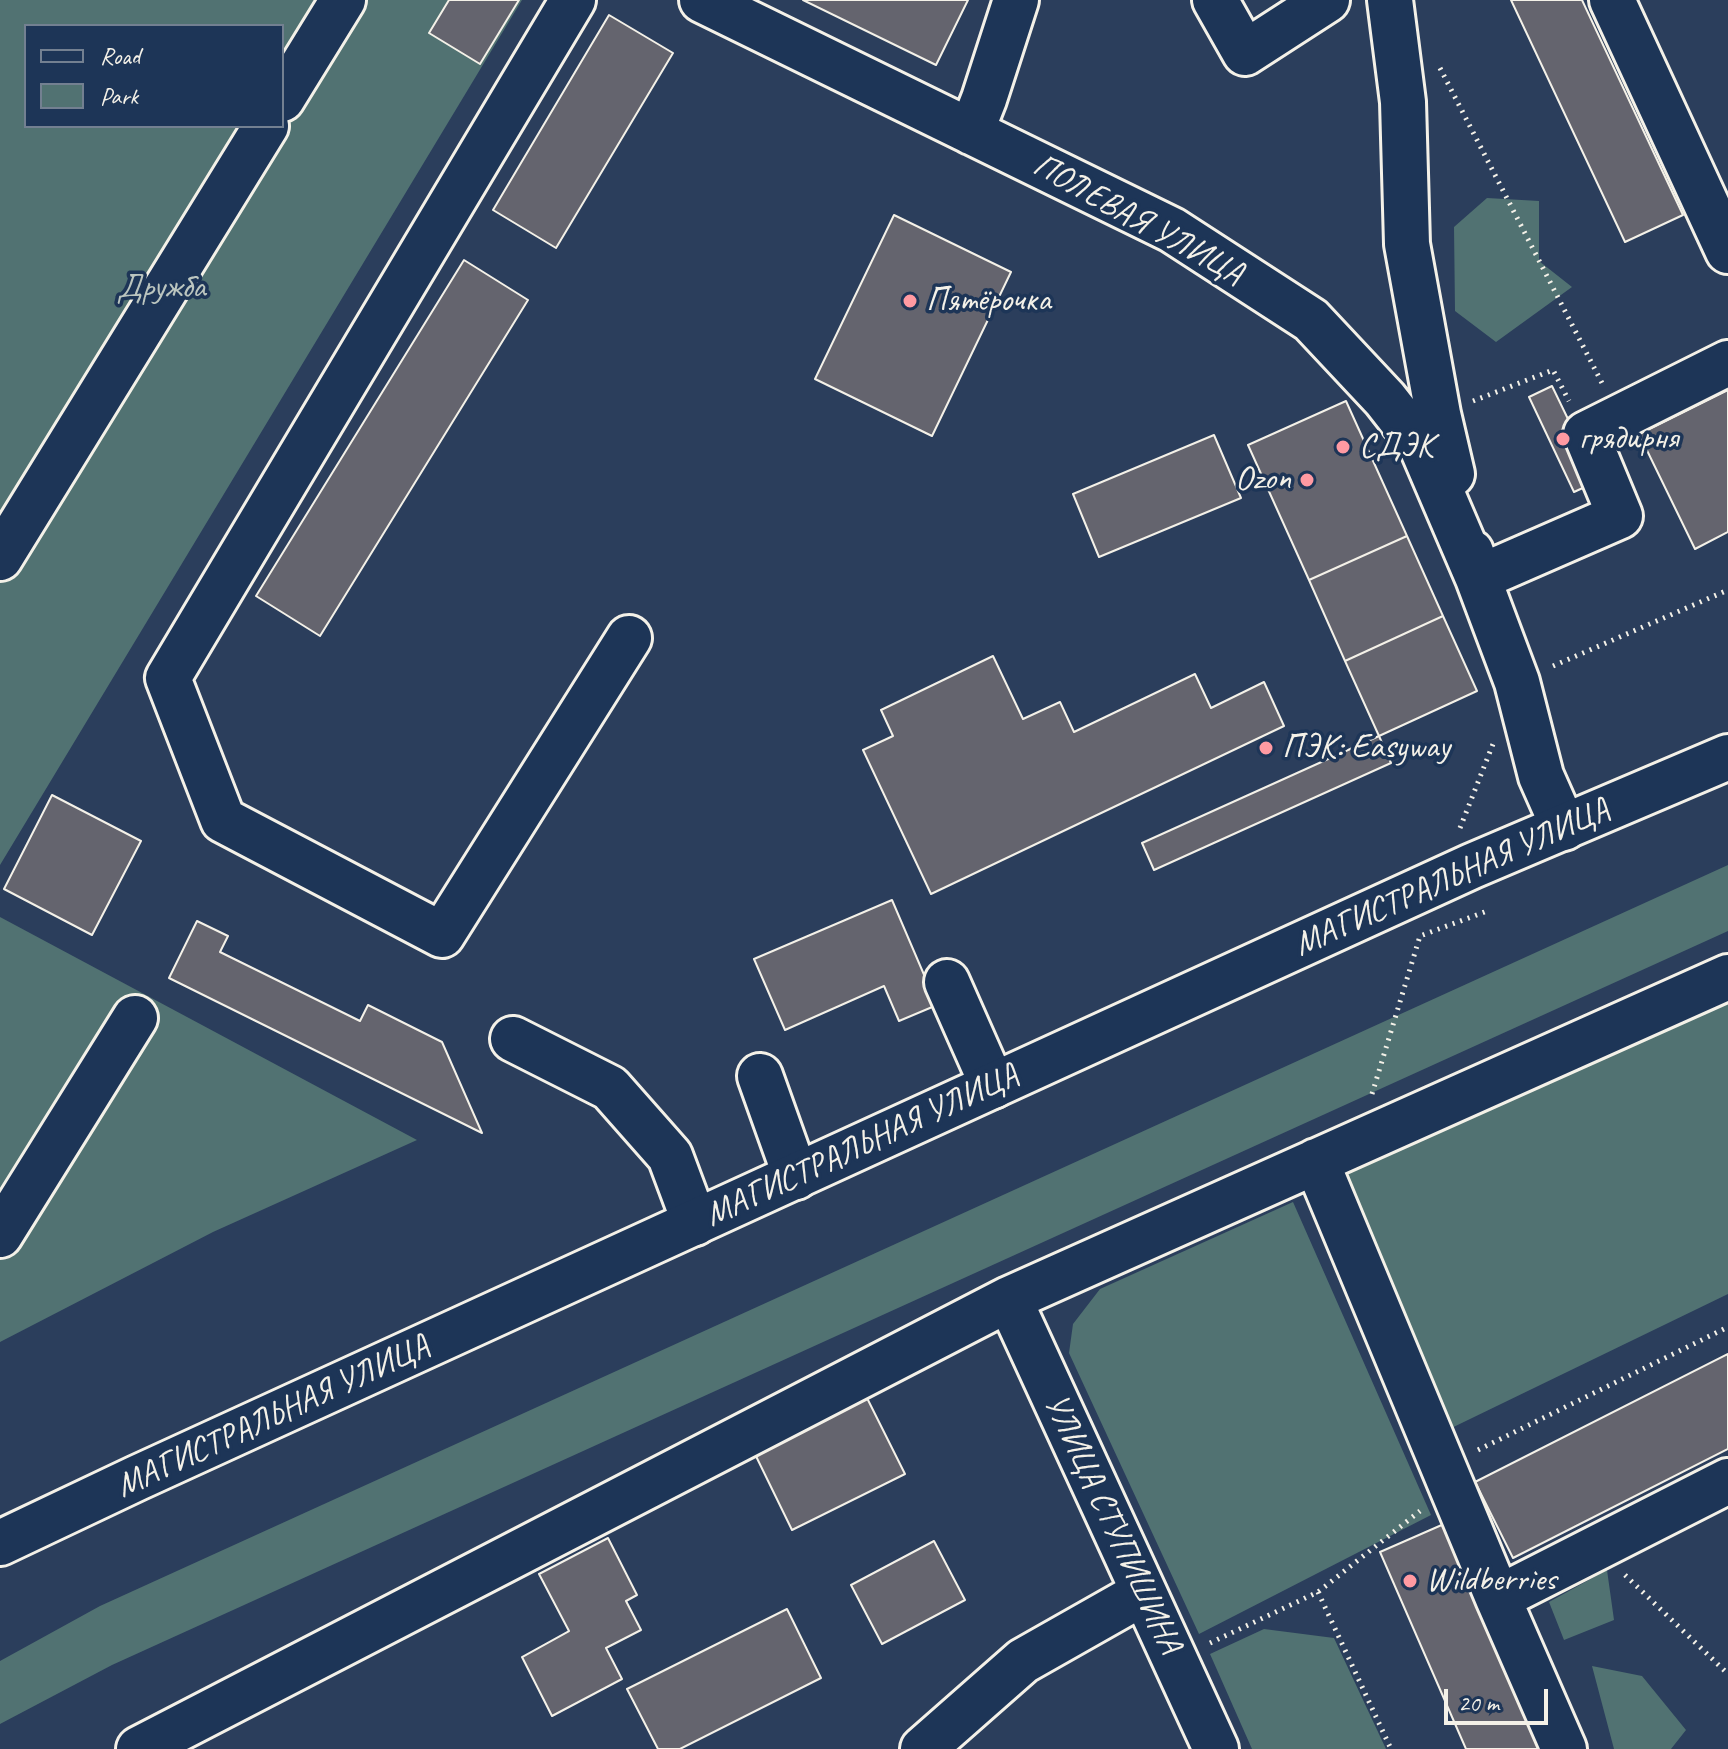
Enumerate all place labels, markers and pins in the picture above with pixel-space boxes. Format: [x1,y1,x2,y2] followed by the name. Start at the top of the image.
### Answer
[926,281,1051,321] place label: Пятёрочка
[901,292,919,310] marker: Пятёрочка
[1579,419,1678,459] place label: грядирня
[1359,427,1433,467] place label: СДЭК
[1554,430,1572,448] marker: грядирня
[1334,438,1352,456] marker: СДЭК
[1235,460,1291,500] place label: Ozon
[1298,471,1316,489] marker: Ozon
[1282,728,1450,768] place label: ПЭК: Easyway
[1257,739,1275,757] marker: ПЭК: Easyway
[1426,1561,1556,1601] place label: Wildberries
[1401,1572,1419,1590] marker: Wildberries

